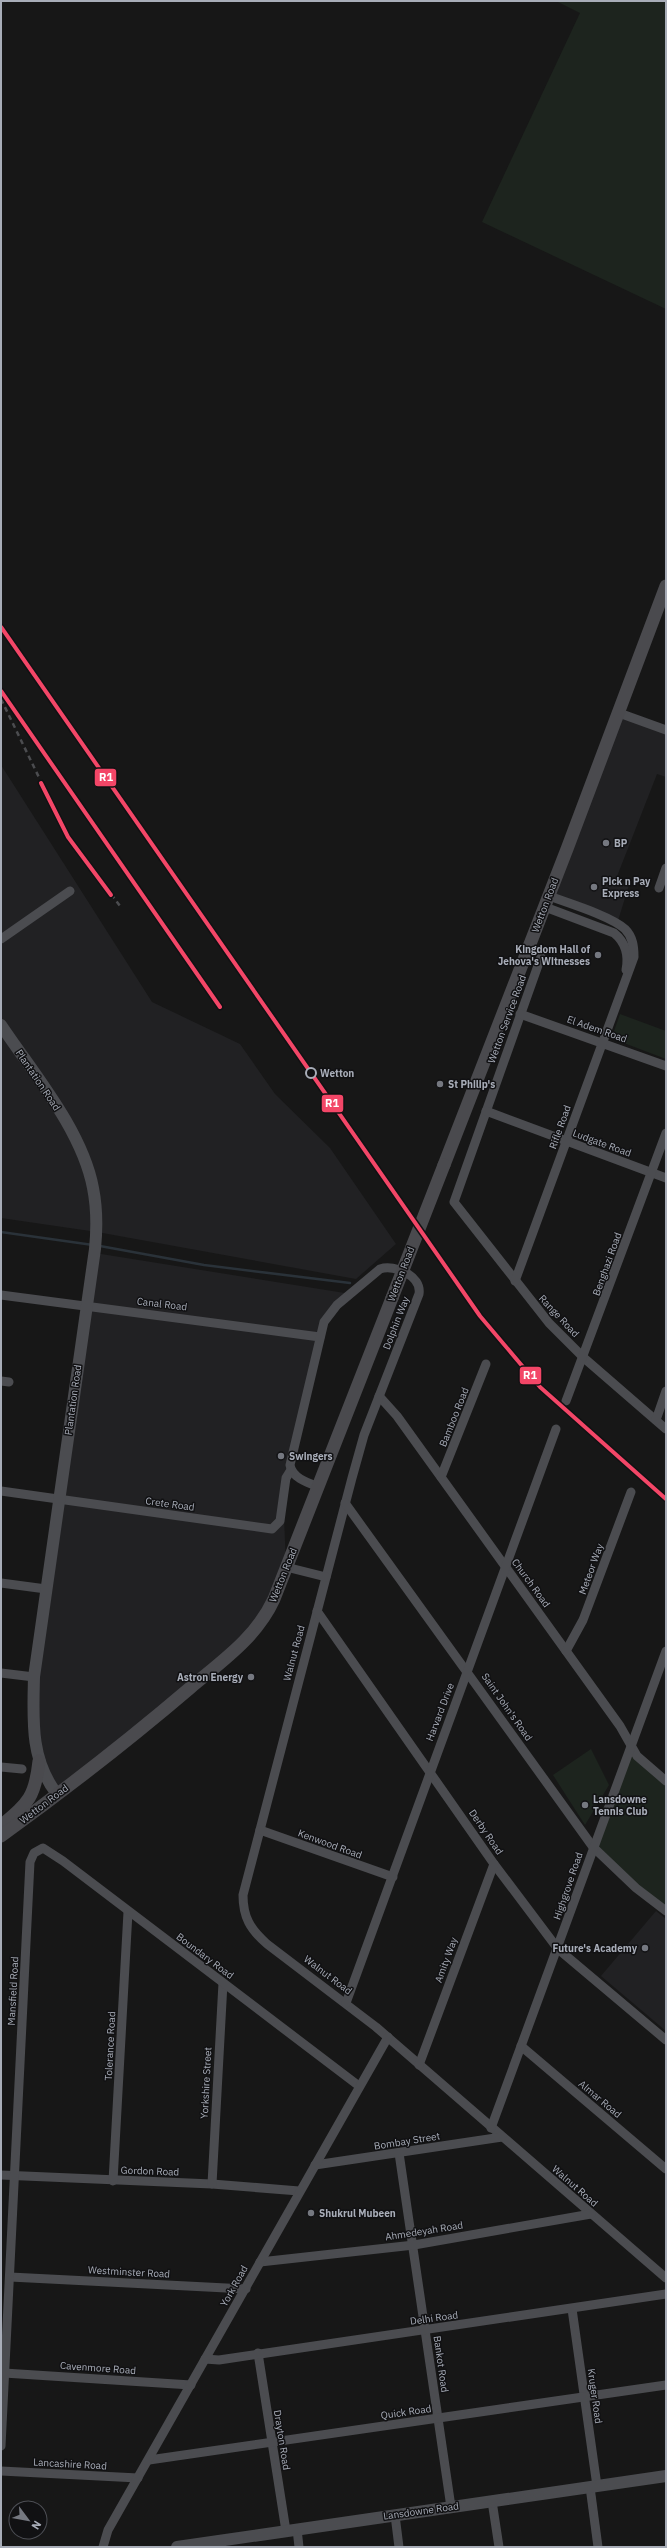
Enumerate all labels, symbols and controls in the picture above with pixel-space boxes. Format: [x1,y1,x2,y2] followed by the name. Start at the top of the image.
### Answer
[94,768,117,787] line badge: R1
[99,770,113,784] text: R1
[614,837,628,850] place label: BP
[601,838,611,848] marker: BP
[602,875,651,900] place label: Pick n Pay Express
[529,876,561,934] street label: Wetton Road
[589,882,599,892] marker: Pick n Pay Express
[498,943,590,968] place label: Kingdom Hall of Jehova's Witnesses
[593,950,603,960] marker: Kingdom Hall of Jehova's Witnesses
[485,973,529,1065] street label: Wetton Service Road
[565,1013,629,1045] street label: El Adem Road
[13,1047,63,1113] street label: Plantation Road
[305,1067,317,1079] marker: Wetton
[320,1067,354,1080] place label: Wetton
[448,1078,495,1091] place label: St Philip's
[435,1079,445,1089] marker: St Philip's
[321,1094,344,1113] line badge: R1
[325,1096,339,1110] text: R1
[546,1103,574,1151] street label: Rifle Road
[571,1126,633,1160] street label: Ludgate Road
[590,1231,624,1297] street label: Benghazi Road
[385,1245,417,1303] street label: Wetton Road
[536,1292,582,1340] street label: Range Road
[136,1294,188,1314] street label: Canal Road
[380,1294,412,1352] street label: Dolphin Way
[62,1364,84,1436] street label: Plantation Road
[519,1366,542,1385] line badge: R1
[523,1368,537,1382] text: R1
[436,1385,472,1449] street label: Bamboo Road
[289,1450,333,1463] place label: Swingers
[276,1451,286,1461] marker: Swingers
[145,1494,195,1514] street label: Crete Road
[576,1542,606,1596] street label: Meteor Way
[266,1546,300,1604] street label: Wetton Road
[509,1556,553,1610] street label: Church Road
[280,1624,308,1682] street label: Walnut Road
[177,1671,244,1684] place label: Astron Energy
[479,1671,535,1743] street label: Saint John's Road
[246,1672,256,1682] marker: Astron Energy
[423,1681,457,1743] street label: Harvard Drive
[17,1781,71,1827] street label: Wetton Road
[593,1793,648,1818] place label: Lansdowne Tennis Club
[580,1800,590,1810] marker: Lansdowne Tennis Club
[466,1807,506,1857] street label: Derby Road
[296,1826,364,1862] street label: Kenwood Road
[550,1850,586,1922] street label: Highgrove Road
[174,1930,236,1982] street label: Boundary Road
[432,1935,460,1985] street label: Amity Way
[553,1942,638,1955] place label: Future's Academy
[640,1943,650,1953] marker: Future's Academy
[301,1953,355,1997] street label: Walnut Road
[5,1956,21,2026] street label: Mansfield Road
[102,2011,118,2081] street label: Tolerance Road
[198,2046,214,2119] street label: Yorkshire Street
[576,2077,624,2121] street label: Almar Road
[373,2129,441,2153] street label: Bombay Street
[549,2162,601,2210] street label: Walnut Road
[120,2163,180,2179] street label: Gordon Road
[319,2207,396,2220] place label: Shukrul Mubeen
[306,2208,316,2218] marker: Shukrul Mubeen
[384,2218,464,2244] street label: Ahmedeyah Road
[88,2263,170,2281] street label: Westminster Road
[217,2263,251,2309] street label: York Road
[409,2308,459,2328] street label: Delhi Road
[431,2335,451,2393] street label: Bankot Road
[59,2359,137,2377] street label: Cavenmore Road
[585,2368,605,2424] street label: Kruger Road
[380,2402,432,2422] street label: Quick Road
[271,2409,293,2471] street label: Drayton Road
[33,2456,107,2472] street label: Lancashire Road
[382,2499,460,2523] street label: Lansdowne Road
[8,2500,48,2540] north arrow
[28,2518,45,2532] text: N

